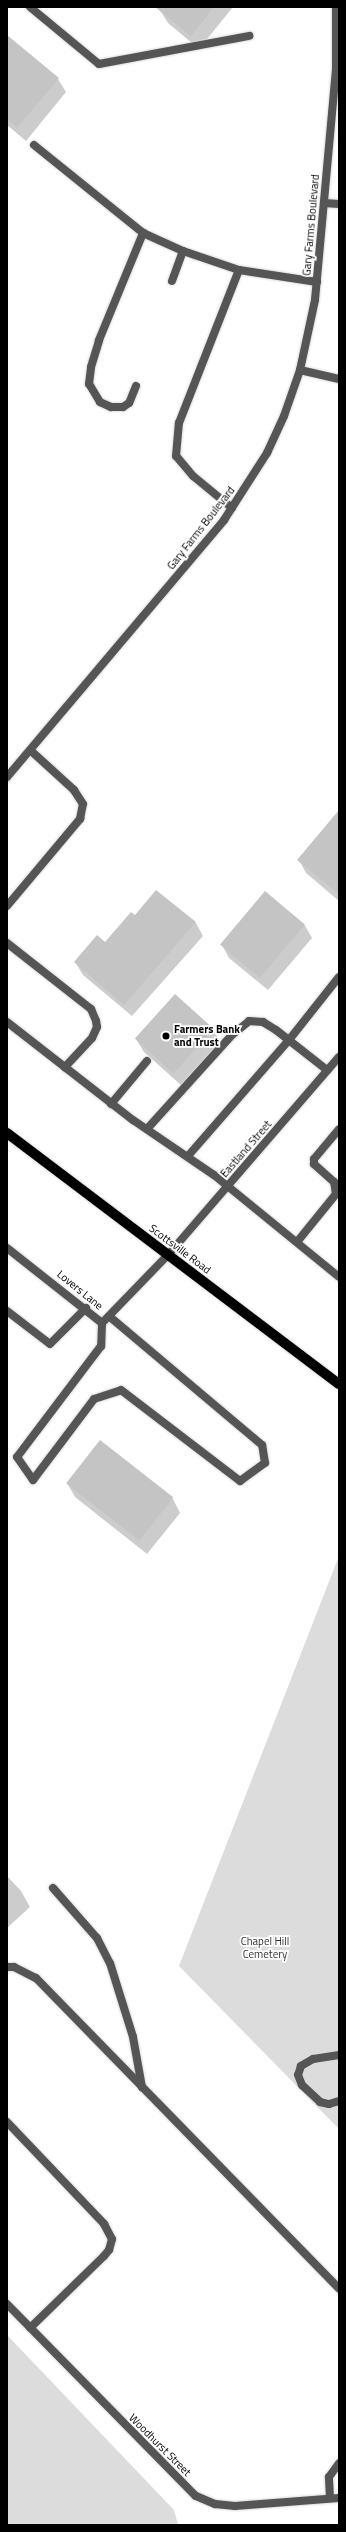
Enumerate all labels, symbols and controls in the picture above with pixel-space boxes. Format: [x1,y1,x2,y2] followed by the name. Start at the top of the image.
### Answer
[300,174,322,276] street label: Gary Farms Boulevard
[164,484,238,572] street label: Gary Farms Boulevard
[174,1023,240,1049] place label: Farmers Bank and Trust
[161,1031,171,1041] marker: Farmers Bank and Trust
[218,1118,274,1180] street label: Eastland Street
[147,1222,213,1276] street label: Scottsville Road
[54,1267,106,1313] street label: Lovers Lane
[241,1935,289,1961] park label: Chapel Hill Cemetery
[126,2411,194,2479] street label: Woodhurst Street

